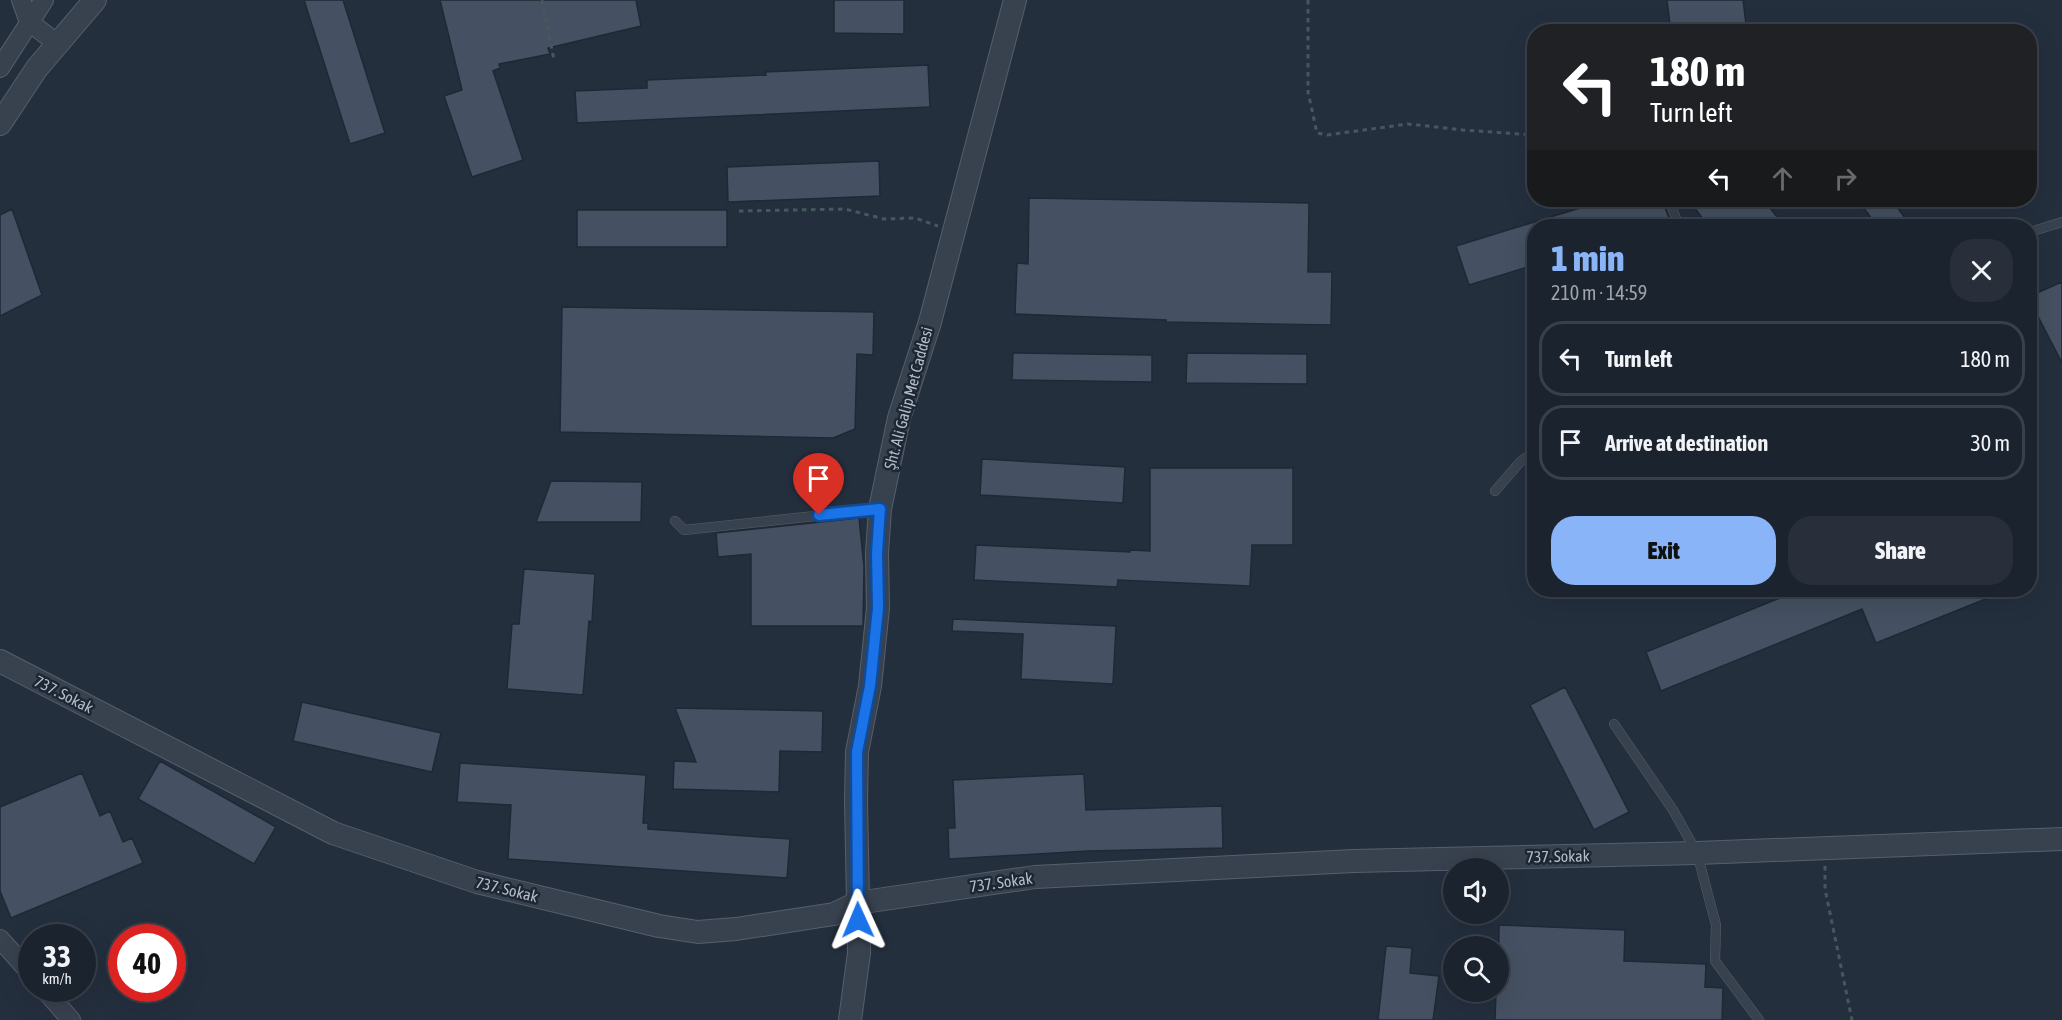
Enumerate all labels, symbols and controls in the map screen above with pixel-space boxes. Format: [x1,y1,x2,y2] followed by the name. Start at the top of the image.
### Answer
[1650,47,1745,95] text: 180 m
[1551,48,1629,126] icon: left
[1650,97,1733,128] text: Turn left
[1703,162,1736,195] icon: left
[1766,162,1799,195] icon: ahead
[1829,162,1862,195] icon: right
[1551,237,1625,279] text: 1 min
[1950,239,2013,302] button: close
[1551,281,1647,304] text: 210 m · 14:59
[880,325,937,472] street label: Şht. Ali Galip Met Caddesi
[1554,342,1587,375] icon: left
[1605,346,1672,372] text: Turn left
[1960,346,2010,372] text: 180 m
[1554,426,1587,459] icon: arrive
[1605,430,1768,456] text: Arrive at destination
[1970,430,2010,456] text: 30 m
[793,453,844,515] pin
[802,462,835,495] icon: arrive
[1551,516,1776,585] button: Exit
[1788,516,2013,585] button: Share
[32,672,96,716] street label: 737. Sokak
[1526,846,1590,866] street label: 737. Sokak
[1443,858,1509,1002] map controls
[1443,858,1509,924] button: sound
[968,869,1034,895] street label: 737. Sokak
[474,873,540,905] street label: 737. Sokak
[826,888,890,952] position arrow
[108,924,186,1002] speed limit sign: 40
[1443,936,1509,1002] button: search
[43,939,71,973] text: 33
[42,970,72,987] text: km/h

